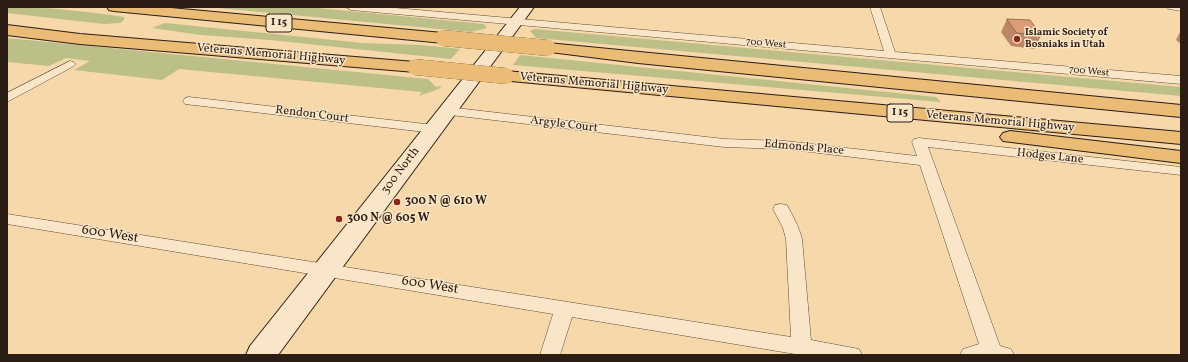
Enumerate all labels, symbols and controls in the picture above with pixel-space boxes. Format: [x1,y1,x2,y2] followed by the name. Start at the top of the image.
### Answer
[266,14,292,32] road number: I 15
[1025,27,1107,50] place label: Islamic Society of Bosniaks in Utah
[1012,34,1022,44] marker: Islamic Society of Bosniaks in Utah
[745,36,787,52] street label: 700 West
[196,41,346,69] street label: Veterans Memorial Highway
[1068,64,1110,80] street label: 700 West
[519,70,669,98] street label: Veterans Memorial Highway
[275,103,349,127] street label: Rendon Court
[887,104,913,122] road number: I 15
[925,108,1075,136] street label: Veterans Memorial Highway
[529,114,599,136] street label: Argyle Court
[764,137,844,159] street label: Edmonds Place
[379,145,423,197] street label: 300 North
[1016,146,1084,168] street label: Hodges Lane
[405,195,487,209] place label: 300 N @ 610 W
[392,197,402,207] marker: 300 N @ 610 W
[347,212,430,226] place label: 300 N @ 605 W
[334,214,344,224] marker: 300 N @ 605 W
[80,222,140,248] street label: 600 West
[400,273,460,299] street label: 600 West

